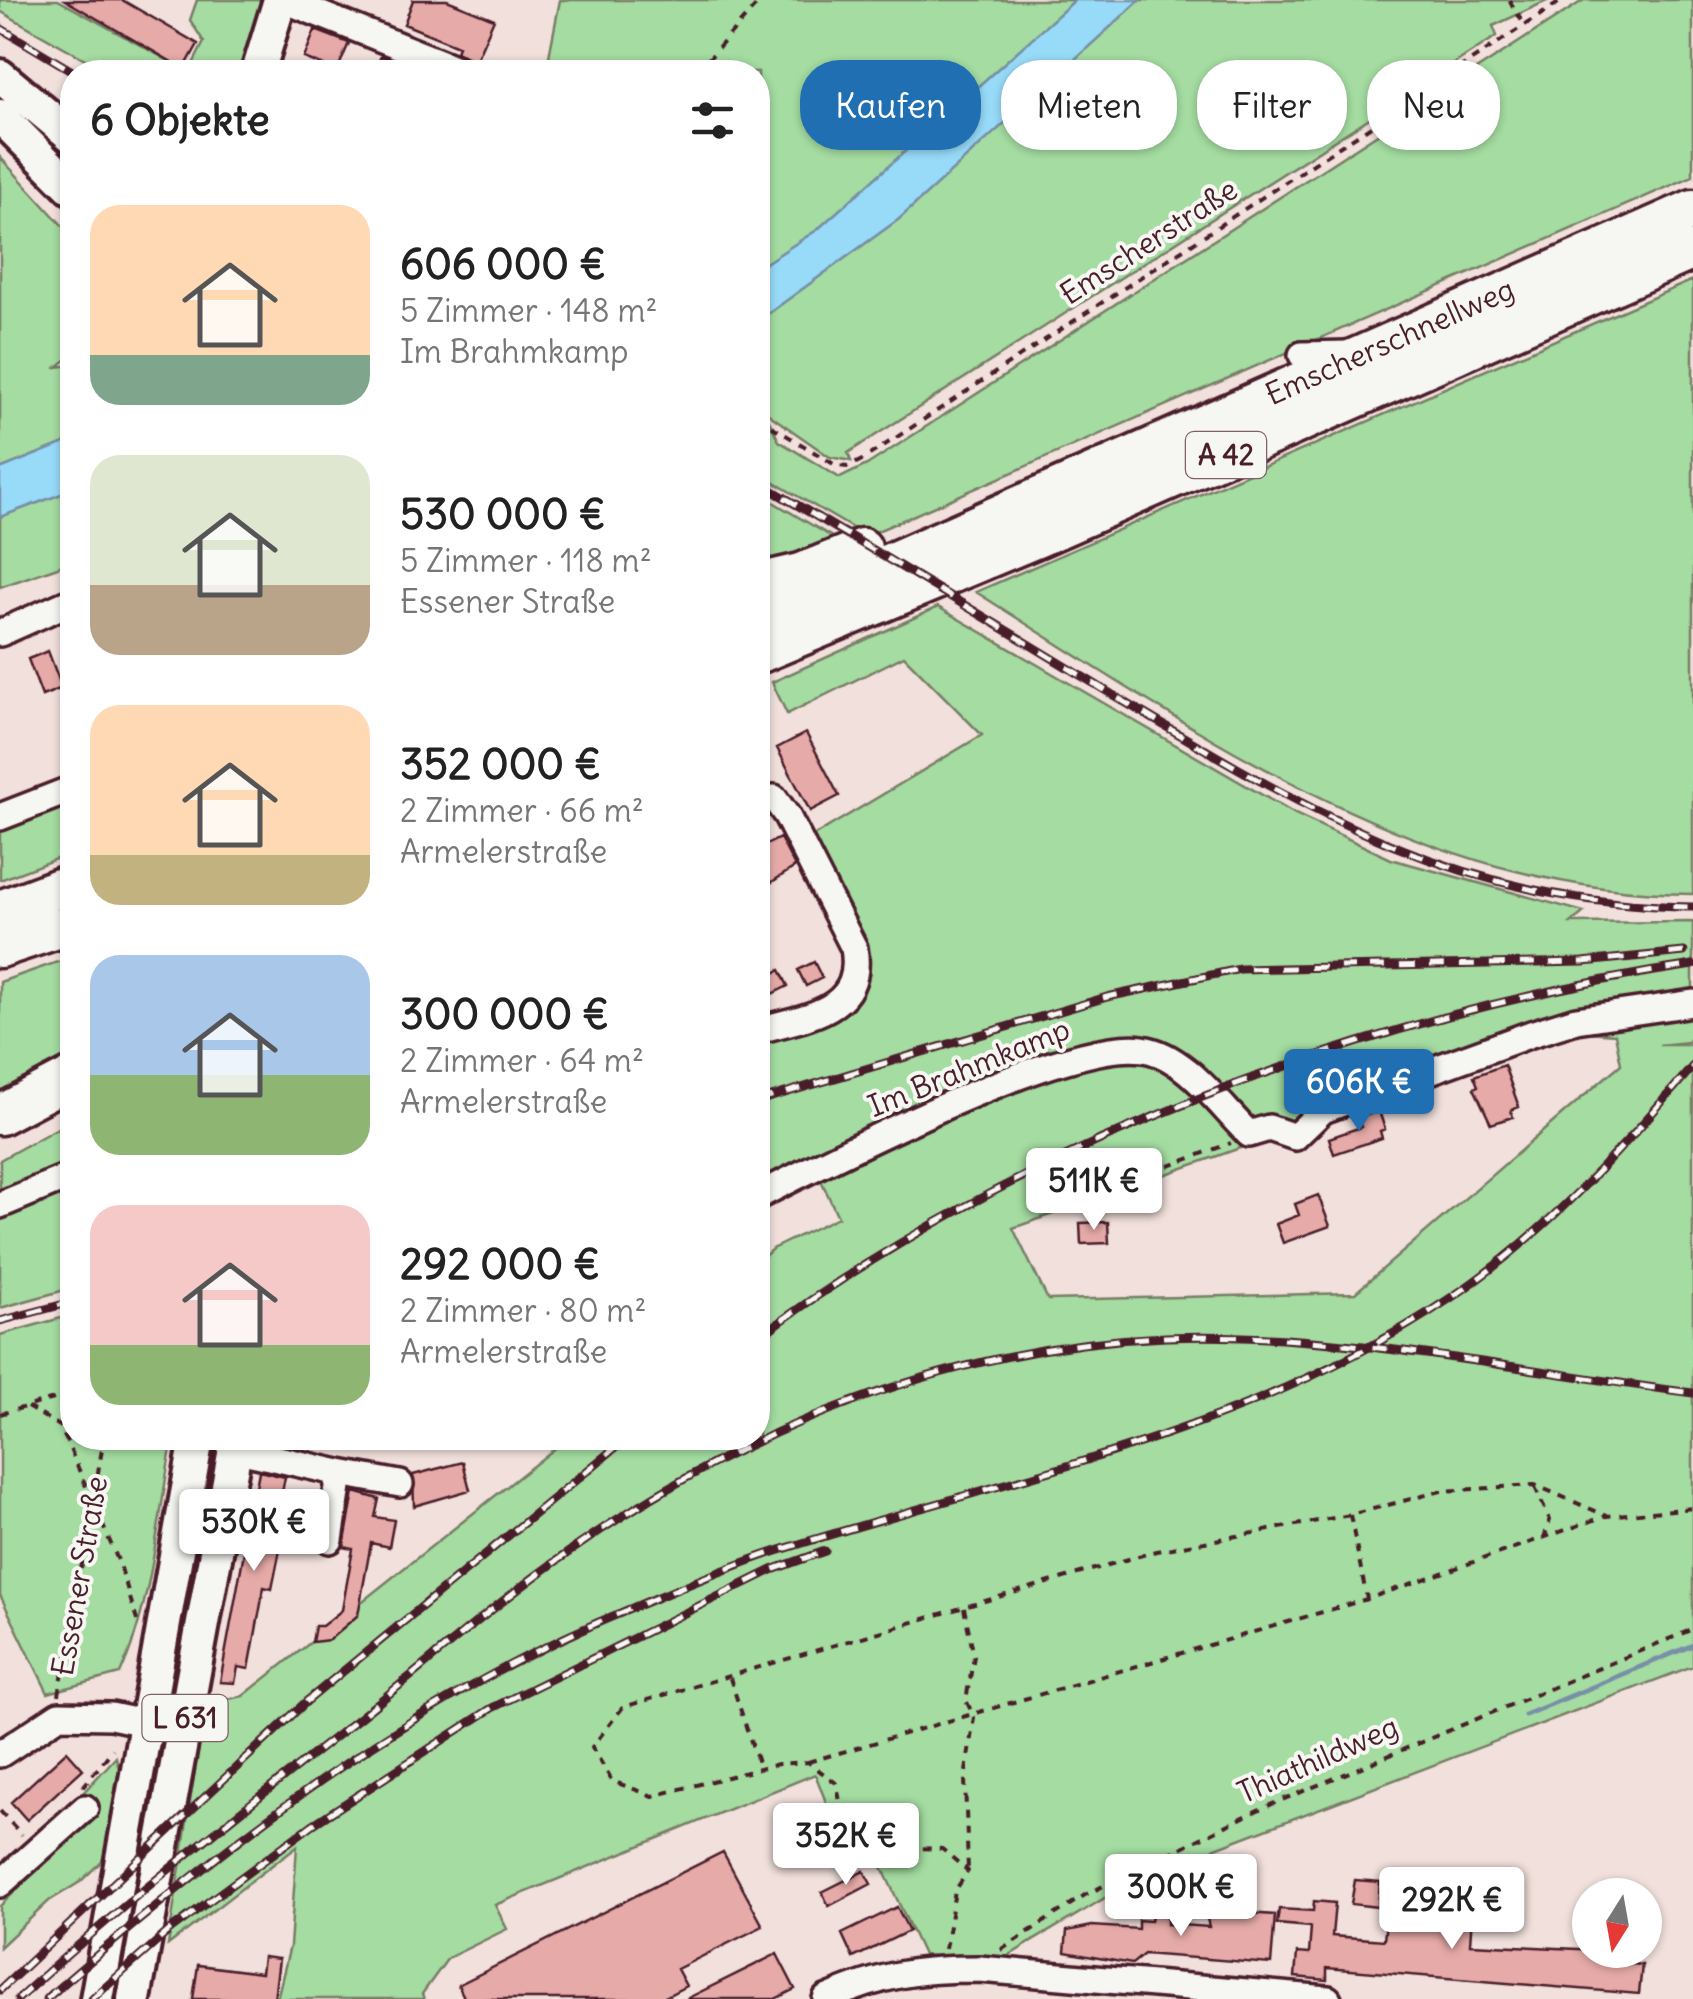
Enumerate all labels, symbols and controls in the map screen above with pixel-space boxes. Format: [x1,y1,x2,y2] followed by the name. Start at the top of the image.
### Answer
[800,60,981,150] chip: Kaufen
[1001,60,1177,150] chip: Mieten
[1197,60,1347,150] chip: Filter
[1367,60,1500,150] chip: Neu
[685,93,740,148] icon: filters
[90,94,270,146] text: 6 Objekte
[1053,170,1244,313] street label: Emscherstraße
[400,238,606,290] text: 606 000 €
[170,245,290,365] icon: home
[1259,269,1520,413] street label: Emscherschnellweg
[400,290,657,331] text: 5 Zimmer · 148 m²
[400,331,629,372] text: Im Brahmkamp
[1186,432,1266,478] road number: A 42
[400,488,606,540] text: 530 000 €
[170,495,290,615] icon: home
[400,540,652,581] text: 5 Zimmer · 118 m²
[400,581,615,622] text: Essener Straße
[400,738,601,790] text: 352 000 €
[170,745,290,865] icon: home
[400,790,644,831] text: 2 Zimmer · 66 m²
[400,831,607,872] text: Armelerstraße
[400,988,609,1040] text: 300 000 €
[170,995,290,1115] icon: home
[862,1009,1075,1125] street label: Im Brahmkamp
[400,1040,644,1081] text: 2 Zimmer · 64 m²
[1278,1049,1440,1134] pin: 606K €
[1306,1061,1412,1102] text: 606K €
[400,1081,607,1122] text: Armelerstraße
[1013,1148,1175,1233] pin: 511K €
[1048,1160,1140,1201] text: 511K €
[400,1238,600,1290] text: 292 000 €
[170,1245,290,1365] icon: home
[400,1290,646,1331] text: 2 Zimmer · 80 m²
[400,1331,607,1372] text: Armelerstraße
[43,1473,115,1679] street label: Essener Straße
[173,1489,335,1574] pin: 530K €
[201,1501,307,1542] text: 530K €
[142,1695,228,1741] road number: L 631
[1231,1707,1404,1811] street label: Thiathildweg
[765,1803,927,1888] pin: 352K €
[795,1815,897,1856] text: 352K €
[1100,1854,1262,1939] pin: 300K €
[1127,1866,1235,1907] text: 300K €
[1371,1867,1533,1952] pin: 292K €
[1572,1878,1662,1968] north arrow
[1572,1878,1662,1968] map controls
[1401,1879,1503,1920] text: 292K €

